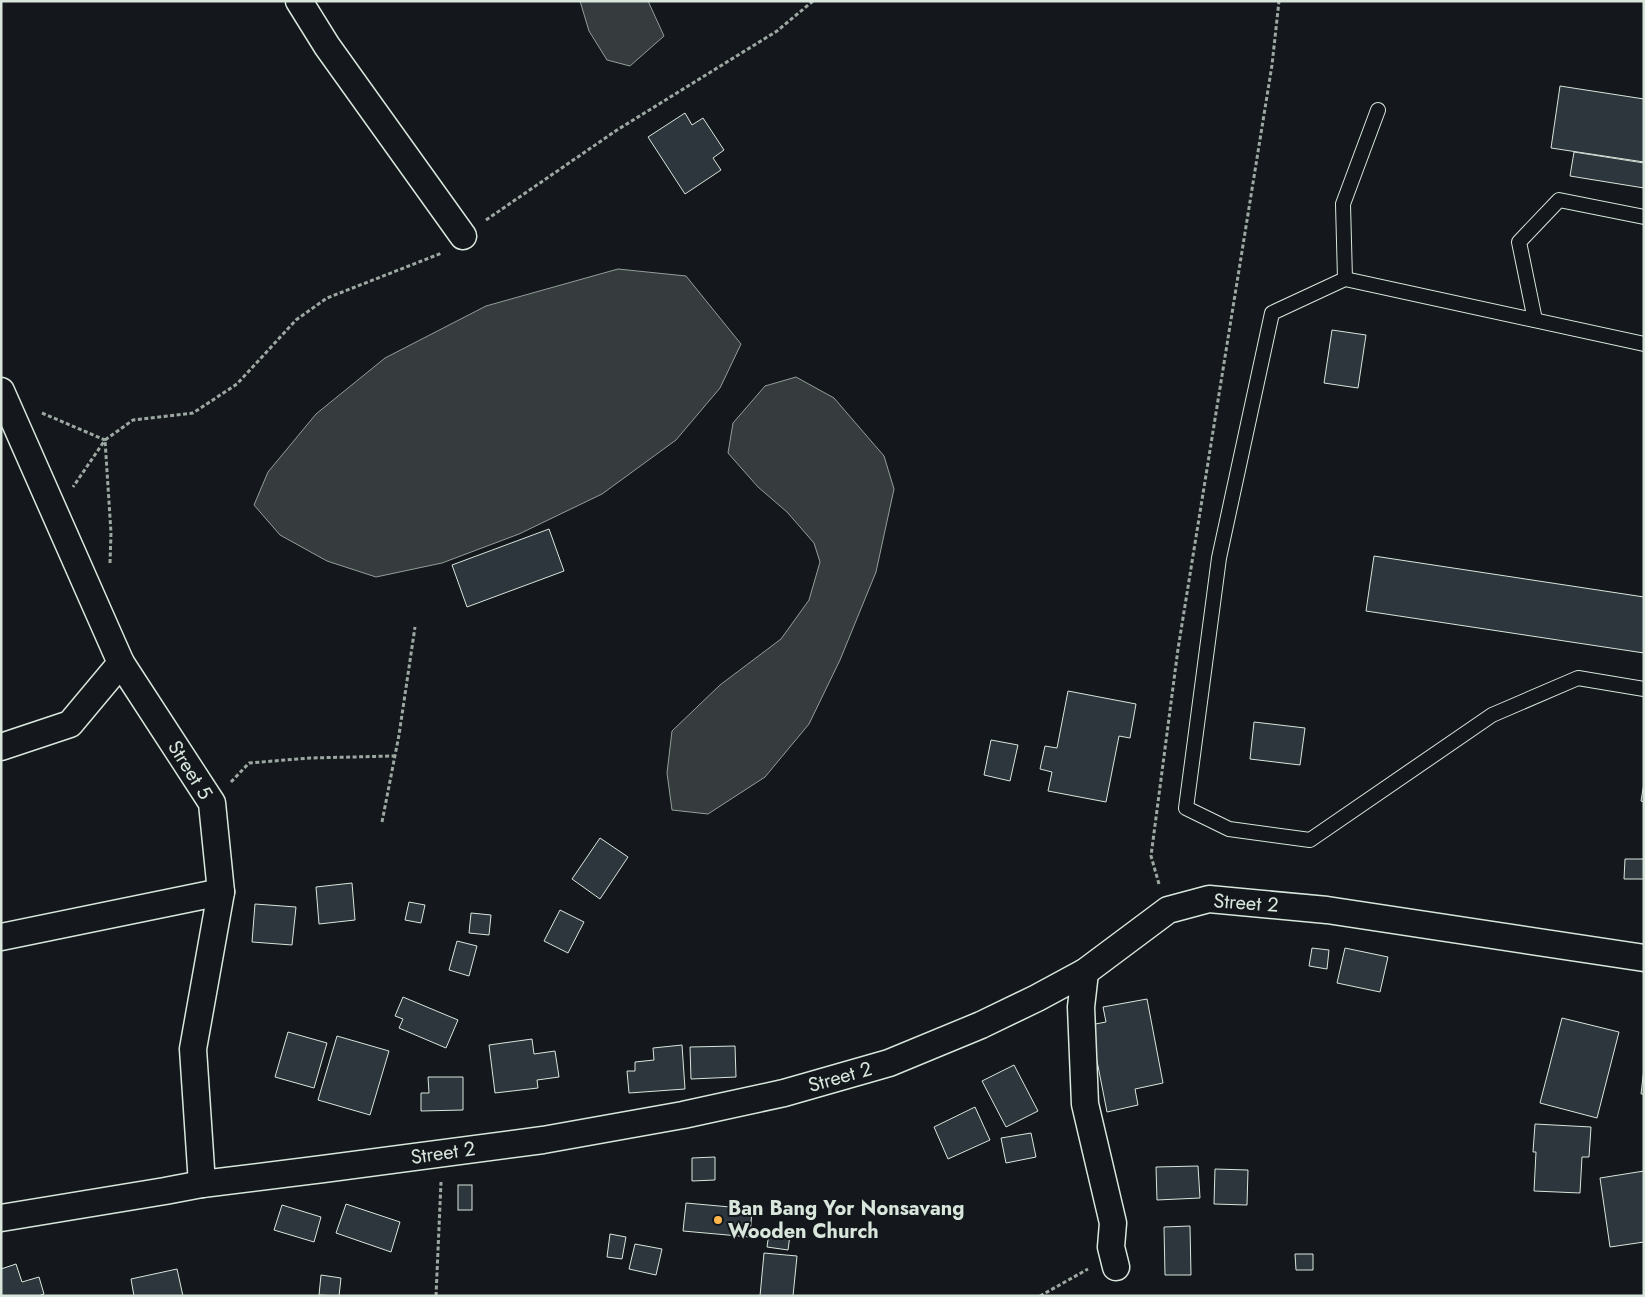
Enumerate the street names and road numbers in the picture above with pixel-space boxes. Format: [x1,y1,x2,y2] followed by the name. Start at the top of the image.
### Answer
[160,735,220,805] street label: Street 5
[1213,886,1279,920] street label: Street 2
[805,1054,875,1100] street label: Street 2
[409,1134,477,1172] street label: Street 2

